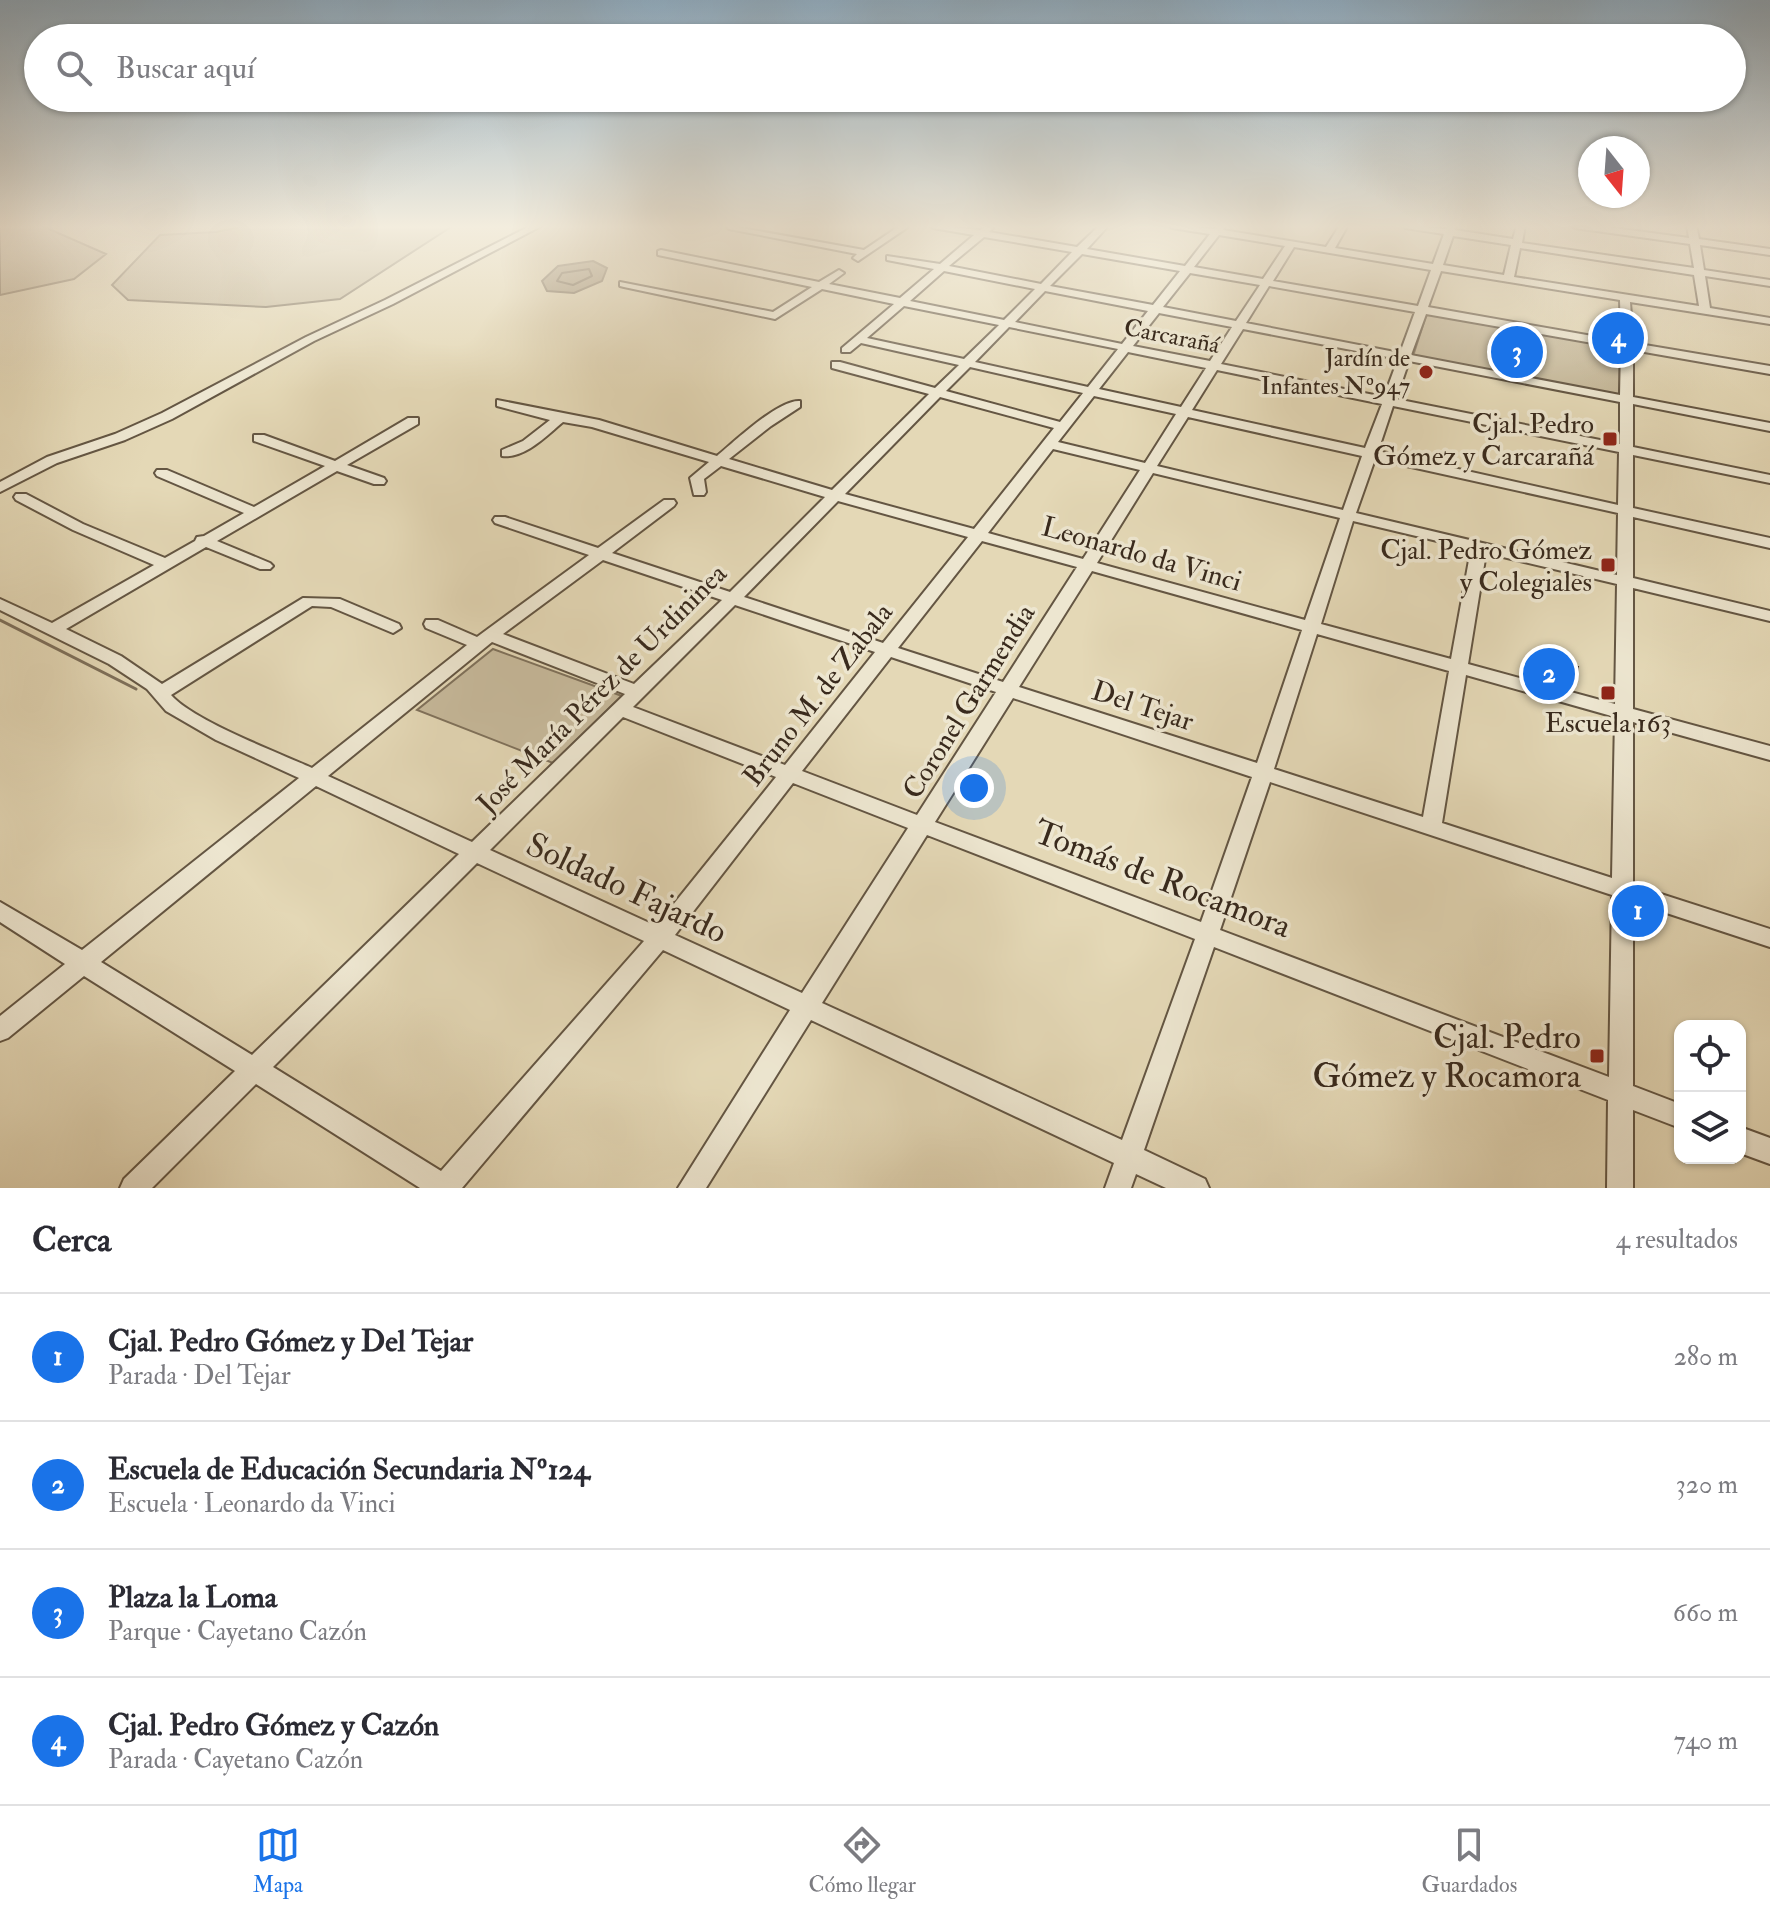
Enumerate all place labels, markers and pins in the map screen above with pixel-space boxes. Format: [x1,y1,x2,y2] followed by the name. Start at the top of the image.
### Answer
[1592,308,1644,368] pin: 4
[1491,322,1543,382] pin: 3
[1261,343,1410,402] place label: Jardín de Infantes Nº947
[1417,363,1435,381] marker: Jardín de Infantes Nº947
[1373,407,1594,474] place label: Cjal. Pedro Gómez y Carcarañá
[1601,430,1619,448] marker: Cjal. Pedro Gómez y Carcarañá
[1380,533,1592,600] place label: Cjal. Pedro Gómez y Colegiales
[1599,556,1617,574] marker: Cjal. Pedro Gómez y Colegiales
[1523,644,1575,704] pin: 2
[1599,684,1617,702] marker: Escuela 163
[1545,706,1671,741] place label: Escuela 163
[1612,881,1664,941] pin: 1
[1313,1016,1582,1098] place label: Cjal. Pedro Gómez y Rocamora
[1588,1047,1606,1065] marker: Cjal. Pedro Gómez y Rocamora

